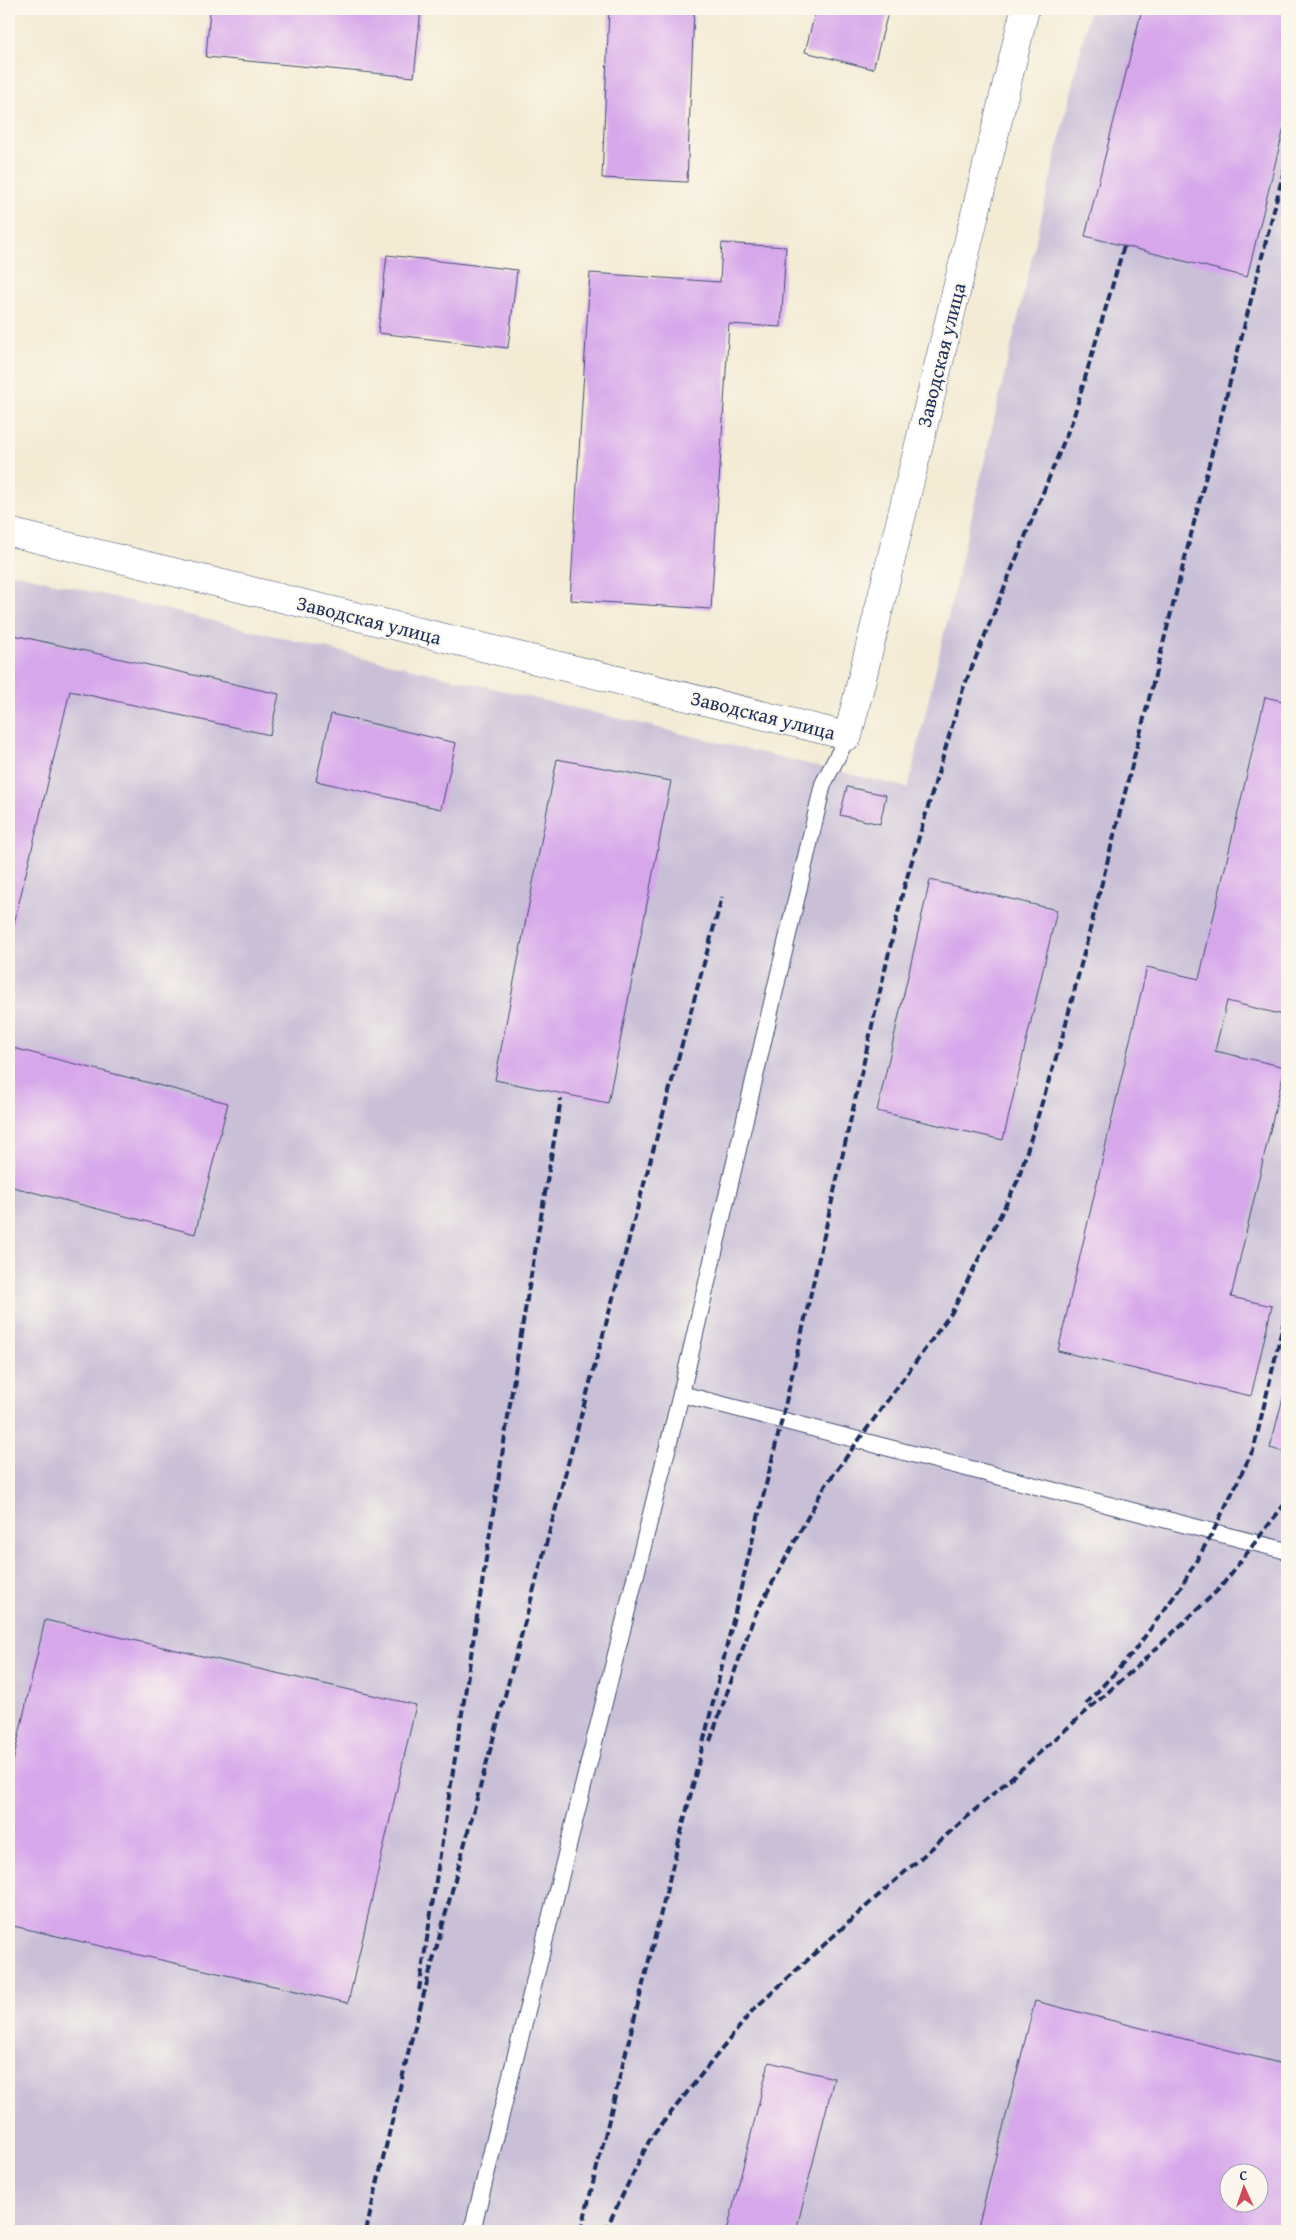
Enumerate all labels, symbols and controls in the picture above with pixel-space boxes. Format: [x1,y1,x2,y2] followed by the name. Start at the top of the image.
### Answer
[909,279,973,430] street label: Заводская улица
[294,588,445,652] street label: Заводская улица
[688,683,839,747] street label: Заводская улица
[1218,2162,1268,2212] north arrow
[1239,2165,1248,2185] text: С

